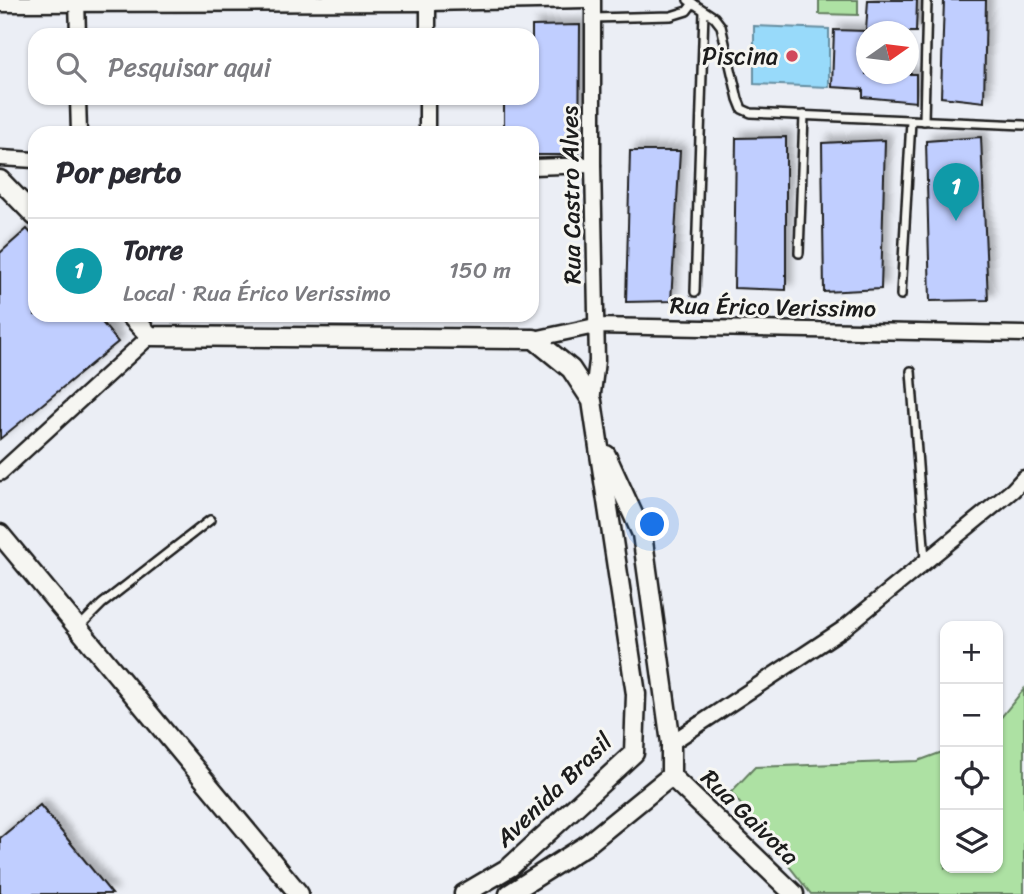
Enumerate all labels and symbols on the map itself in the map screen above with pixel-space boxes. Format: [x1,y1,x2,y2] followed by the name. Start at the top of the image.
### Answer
[856,21,919,84] north arrow
[702,35,778,77] place label: Piscina
[784,48,800,64] marker: Piscina
[548,105,594,285] street label: Rua Castro Alves
[933,163,979,221] pin: 1
[669,284,877,330] street label: Rua Érico Verissimo
[635,507,669,541] your location
[484,722,624,858] street label: Avenida Brasil
[690,758,810,876] street label: Rua Gaivota

